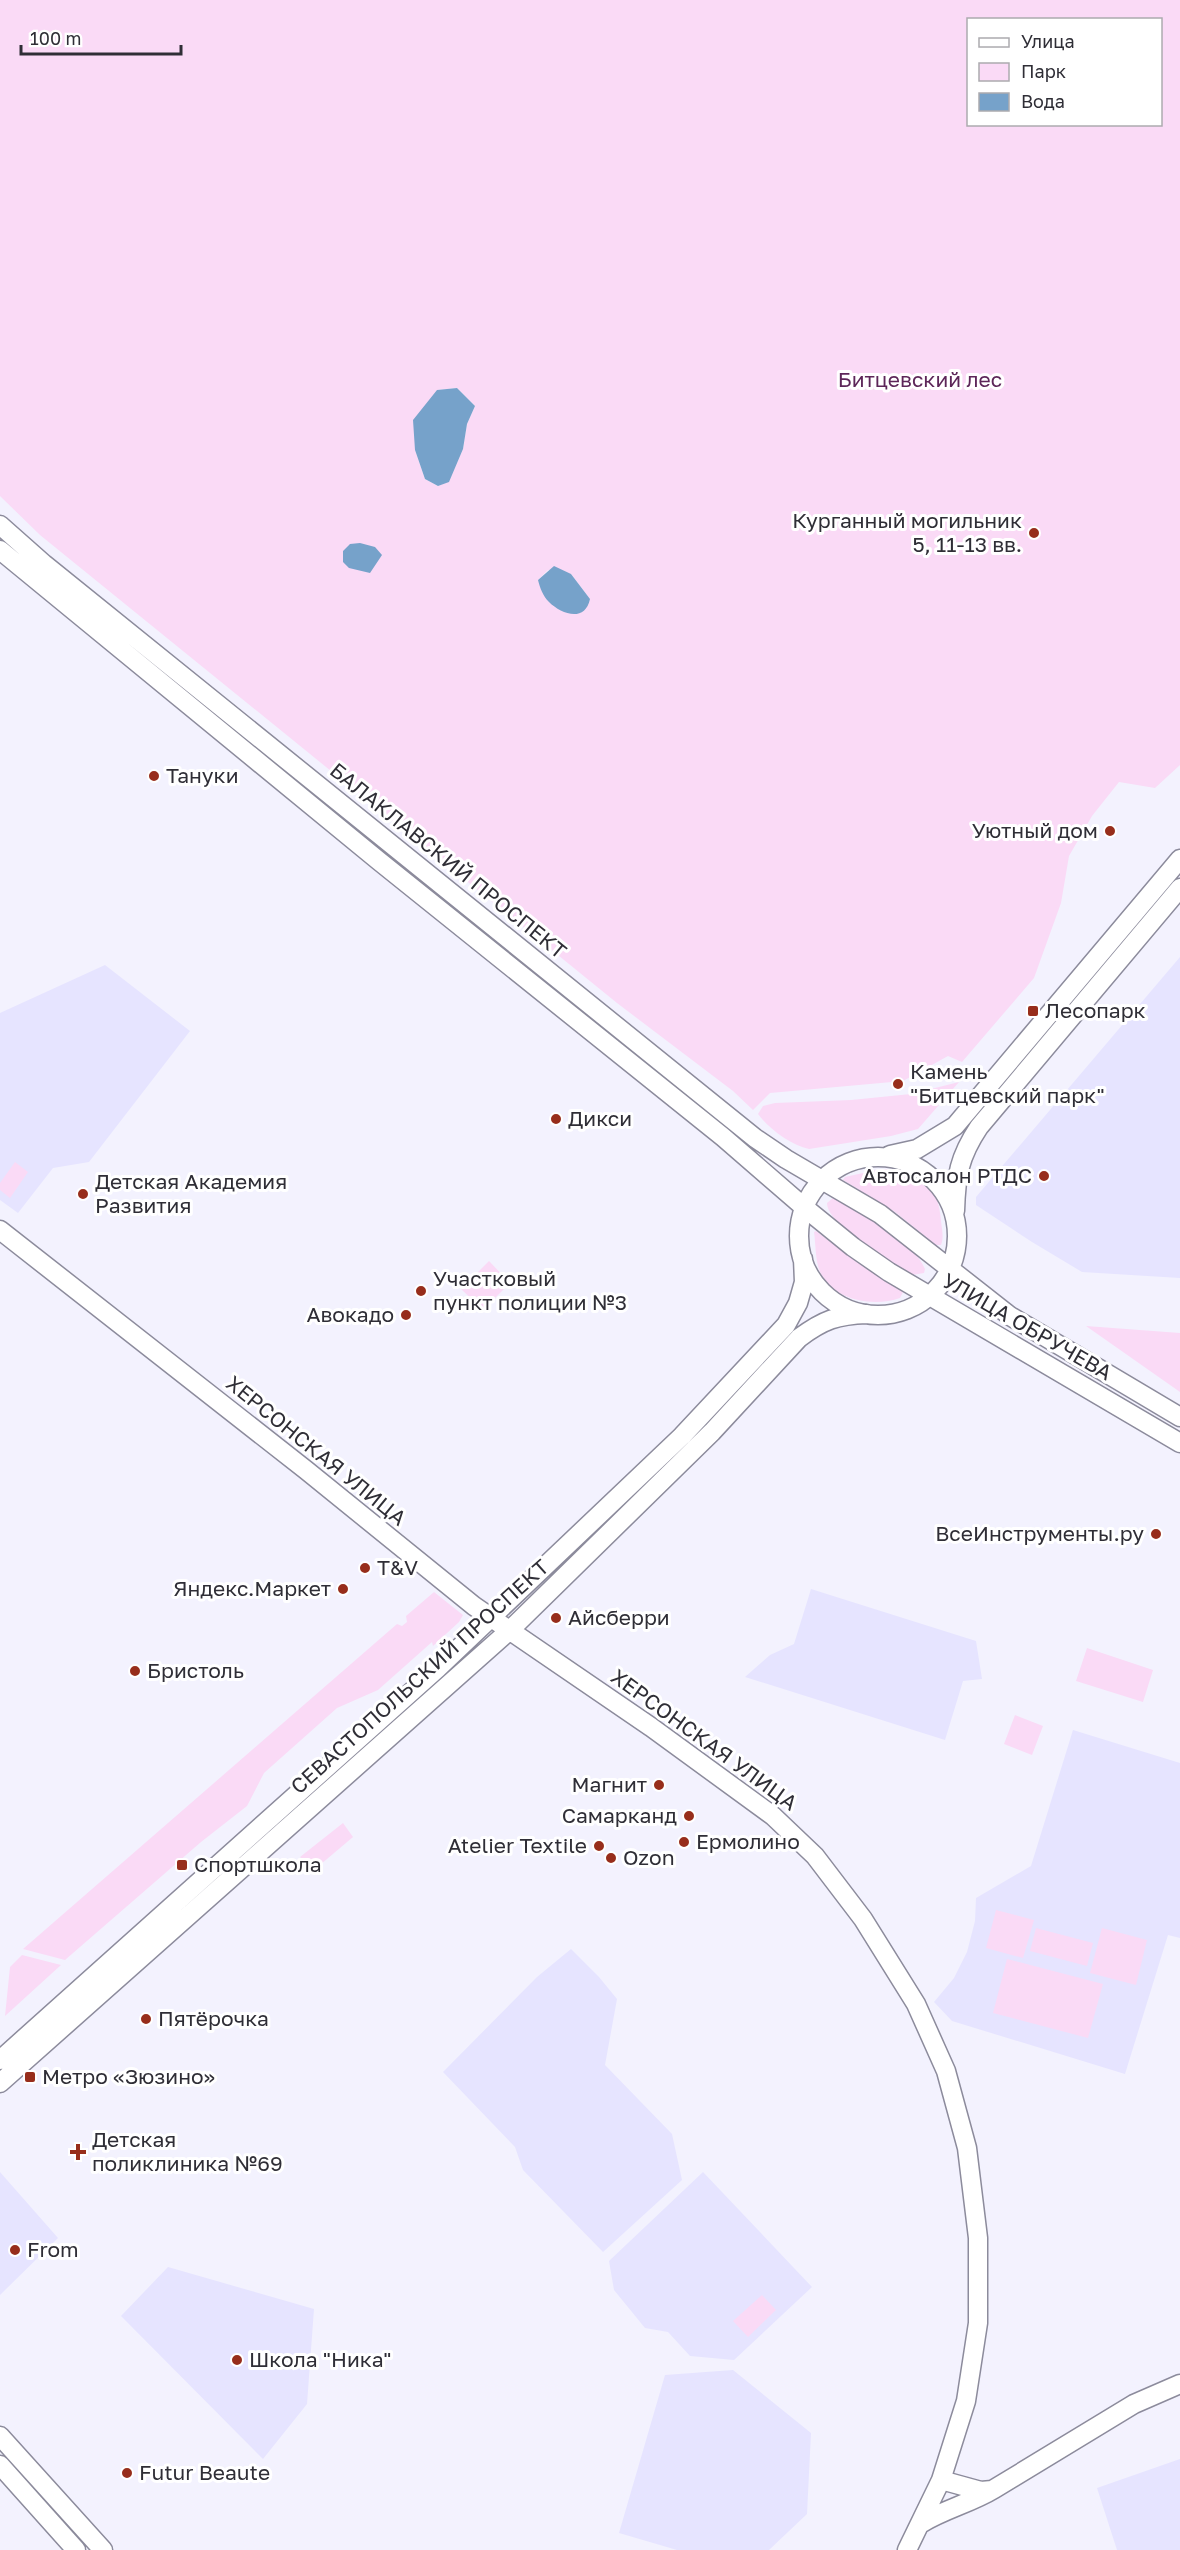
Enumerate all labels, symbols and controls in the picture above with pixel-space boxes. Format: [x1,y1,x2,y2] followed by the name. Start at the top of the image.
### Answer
[21,18,182,56] scale bar
[967,18,1162,126] legend
[30,27,81,49] text: 100 m
[1021,30,1075,52] text: Улица
[1021,60,1066,82] text: Парк
[1021,90,1065,112] text: Вода
[838,366,1002,392] park label: Битцевский лес
[792,507,1022,557] place label: Курганный могильник 5, 11-13 вв.
[1027,526,1041,540] marker: Курганный могильник 5, 11-13 вв.
[325,757,572,964] street label: БАЛАКЛАВСКИЙ ПРОСПЕКТ
[166,762,238,788] place label: Тануки
[147,769,161,783] marker: Тануки
[972,817,1098,843] place label: Уютный дом
[1103,824,1117,838] marker: Уютный дом
[1045,997,1146,1023] place label: Лесопарк
[1026,1004,1040,1018] marker: Лесопарк
[910,1058,1105,1108] place label: Камень "Битцевский парк"
[891,1077,905,1091] marker: Камень "Битцевский парк"
[568,1105,632,1131] place label: Дикси
[549,1112,563,1126] marker: Дикси
[862,1162,1032,1188] place label: Автосалон РТДС
[95,1168,287,1218] place label: Детская Академия Развития
[1037,1169,1051,1183] marker: Автосалон РТДС
[76,1187,90,1201] marker: Детская Академия Развития
[433,1265,627,1315] place label: Участковый пункт полиции №3
[938,1267,1117,1385] street label: УЛИЦА ОБРУЧЕВА
[414,1284,428,1298] marker: Участковый пункт полиции №3
[306,1301,394,1327] place label: Авокадо
[399,1308,413,1322] marker: Авокадо
[221,1370,412,1531] street label: ХЕРСОНСКАЯ УЛИЦА
[935,1520,1144,1546] place label: ВсеИнструменты.ру
[1149,1527,1163,1541] marker: ВсеИнструменты.ру
[285,1553,554,1799] street label: СЕВАСТОПОЛЬСКИЙ ПРОСПЕКТ
[377,1554,418,1580] place label: T&V
[358,1561,372,1575] marker: T&V
[173,1575,331,1601] place label: Яндекс.Маркет
[336,1582,350,1596] marker: Яндекс.Маркет
[568,1604,670,1630] place label: Айсберри
[549,1611,563,1625] marker: Айсберри
[147,1657,244,1683] place label: Бристоль
[606,1663,803,1815] street label: ХЕРСОНСКАЯ УЛИЦА
[128,1664,142,1678] marker: Бристоль
[572,1771,647,1797] place label: Магнит
[652,1778,666,1792] marker: Магнит
[562,1802,677,1828] place label: Самарканд
[682,1809,696,1823] marker: Самарканд
[696,1828,800,1854] place label: Ермолино
[448,1832,587,1858] place label: Atelier Textile
[677,1835,691,1849] marker: Ермолино
[592,1839,606,1853] marker: Atelier Textile
[623,1844,675,1870] place label: Ozon
[194,1851,322,1877] place label: Спортшкола
[604,1851,618,1865] marker: Ozon
[175,1858,189,1872] marker: Спортшкола
[158,2005,269,2031] place label: Пятёрочка
[139,2012,153,2026] marker: Пятёрочка
[42,2063,215,2089] place label: Метро «Зюзино»
[23,2070,37,2084] marker: Метро «Зюзино»
[92,2126,283,2176] place label: Детская поликлиника №69
[69,2143,87,2161] marker: Детская поликлиника №69
[27,2236,79,2262] place label: From
[8,2243,22,2257] marker: From
[249,2346,392,2372] place label: Школа "Ника"
[230,2353,244,2367] marker: Школа "Ника"
[139,2459,270,2485] place label: Futur Beaute
[120,2466,134,2480] marker: Futur Beaute

